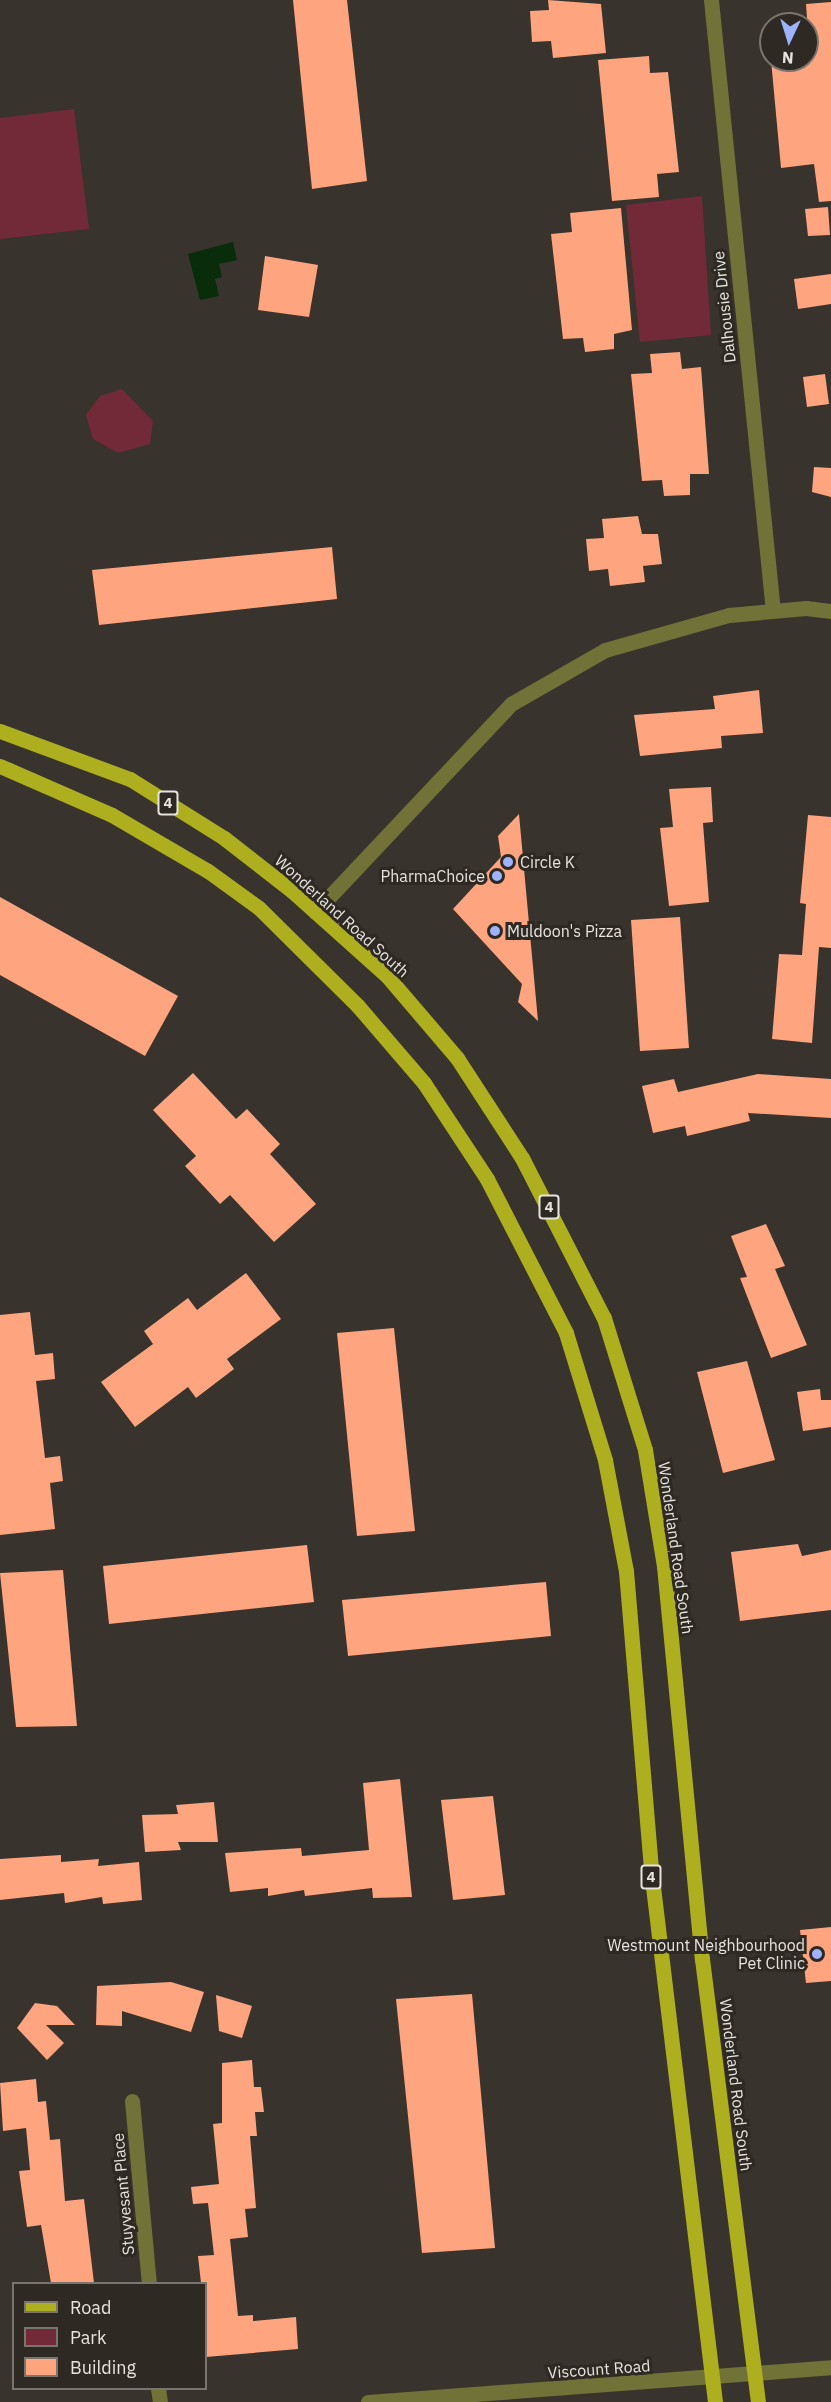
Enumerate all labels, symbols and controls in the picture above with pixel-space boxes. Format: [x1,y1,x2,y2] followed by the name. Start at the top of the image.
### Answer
[759,12,819,72] north arrow
[781,48,794,68] text: N
[709,250,739,364] street label: Dalhousie Drive
[158,791,178,815] road number: 4
[271,851,413,981] street label: Wonderland Road South
[520,852,575,872] place label: Circle K
[501,855,515,869] marker: Circle K
[381,866,485,886] place label: PharmaChoice
[490,869,504,883] marker: PharmaChoice
[507,921,622,941] place label: Muldoon's Pizza
[488,924,502,938] marker: Muldoon's Pizza
[538,1195,560,1219] road number: 4
[654,1461,698,1635] street label: Wonderland Road South
[640,1865,662,1889] road number: 4
[607,1935,805,1973] place label: Westmount Neighbourhood Pet Clinic
[810,1947,824,1961] marker: Westmount Neighbourhood Pet Clinic
[716,1998,756,2172] street label: Wonderland Road South
[108,2132,138,2256] street label: Stuyvesant Place
[12,2282,207,2390] legend
[70,2296,111,2319] text: Road
[70,2326,106,2349] text: Park
[70,2356,136,2379] text: Building
[547,2356,651,2382] street label: Viscount Road

